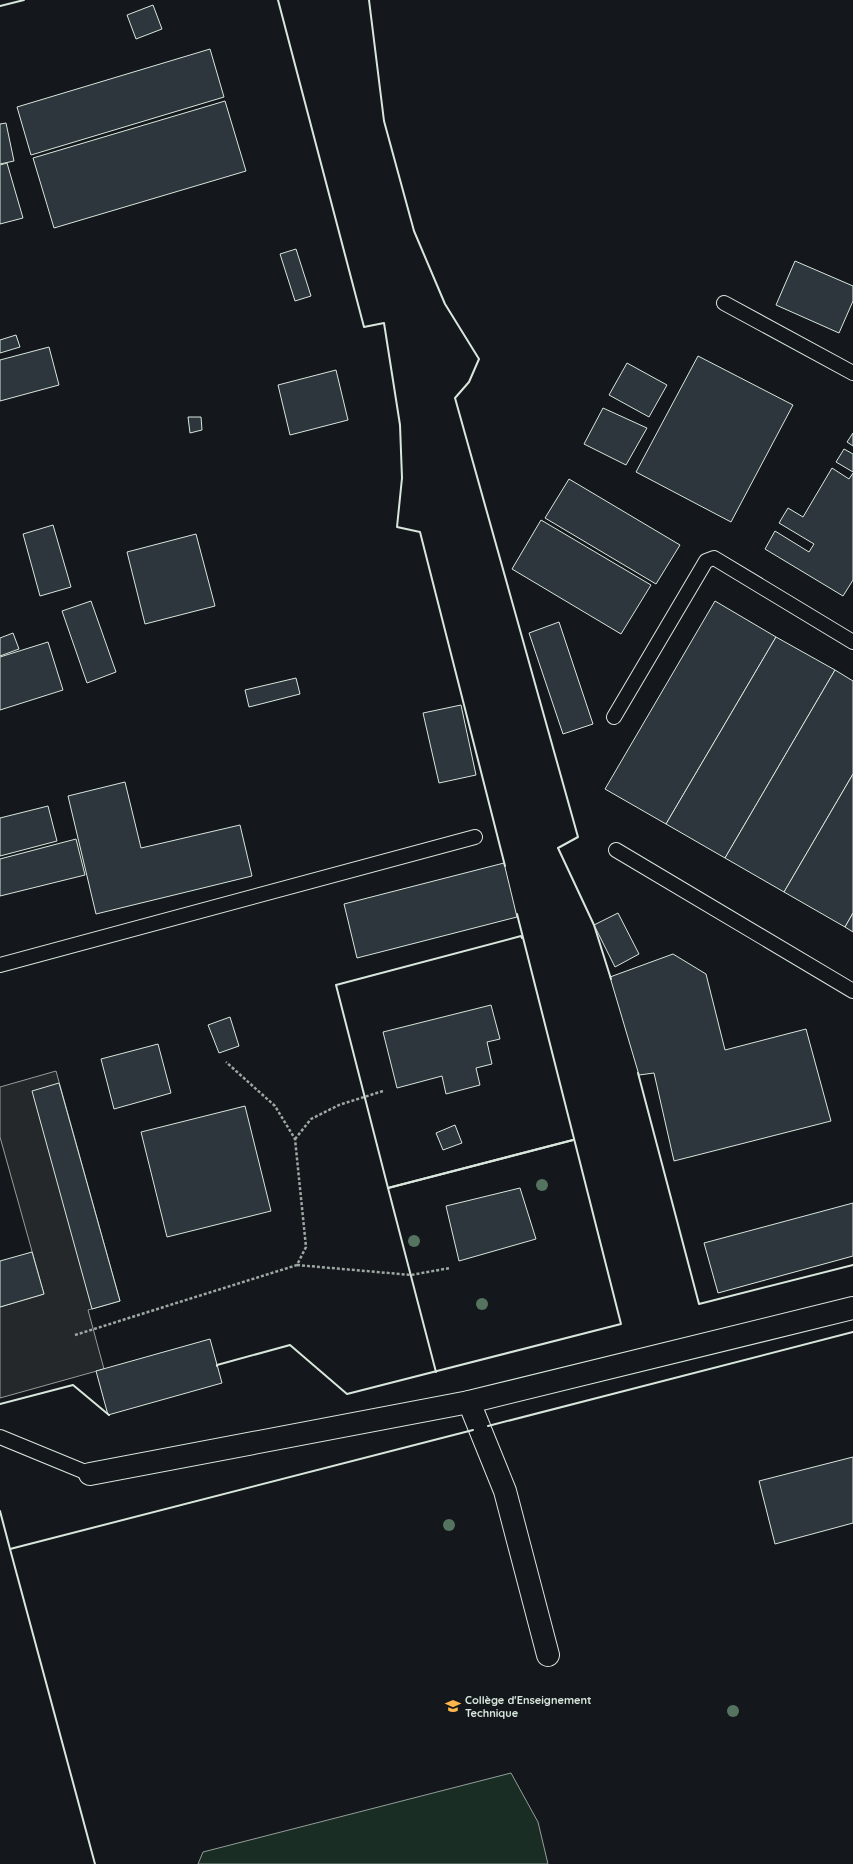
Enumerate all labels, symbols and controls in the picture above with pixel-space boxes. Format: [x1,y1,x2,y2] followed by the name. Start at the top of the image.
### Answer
[465,1693,592,1720] place label: Collège d'Enseignement Technique
[444,1697,462,1715] school or university icon: Collège d'Enseignement Technique

